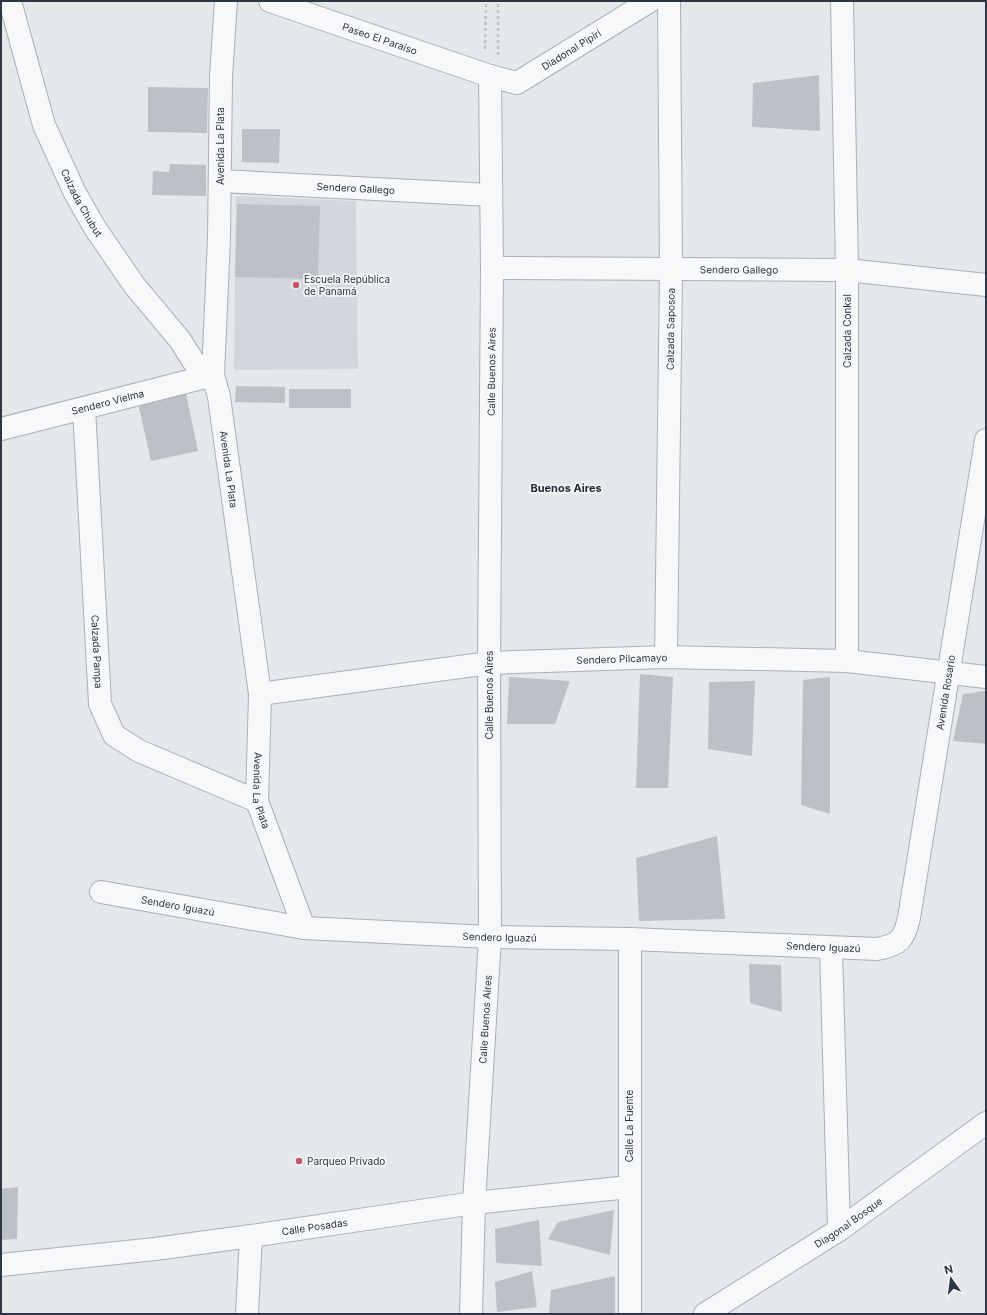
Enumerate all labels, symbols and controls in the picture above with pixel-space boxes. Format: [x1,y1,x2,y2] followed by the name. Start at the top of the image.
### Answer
[341,20,419,57] street label: Paseo El Paraíso
[539,27,603,73] street label: Diadonal Pipiri
[214,107,226,185] street label: Avenida La Plata
[59,167,106,240] street label: Calzada Chubut
[316,180,395,196] street label: Sendero Gallego
[700,263,778,276] street label: Sendero Gallego
[304,273,390,297] place label: Escuela República de Panamá
[291,280,301,290] marker: Escuela República de Panamá
[664,288,677,370] street label: Calzada Saposoa
[841,294,853,368] street label: Calzada Conkal
[485,327,498,416] street label: Calle Buenos Aires
[70,387,145,417] street label: Sendero Vielma
[218,430,240,509] street label: Avenida La Plata
[530,481,602,495] district label: Buenos Aires
[89,615,105,689] street label: Calzada Pampa
[483,651,495,739] street label: Calle Buenos Aires
[576,651,667,666] street label: Sendero Pilcamayo
[933,654,957,731] street label: Avenida Rosario
[251,752,273,830] street label: Avenida La Plata
[140,893,216,918] street label: Sendero Iguazú
[462,930,537,944] street label: Sendero Iguazú
[786,939,861,954] street label: Sendero Iguazú
[476,975,494,1064] street label: Calle Buenos Aires
[623,1089,635,1162] street label: Calle La Fuente
[307,1155,385,1167] place label: Parqueo Privado
[294,1156,304,1166] marker: Parqueo Privado
[812,1195,885,1250] street label: Diagonal Bosque
[281,1216,348,1237] street label: Calle Posadas
[931,1259,971,1299] north arrow
[943,1261,954,1277] text: N

